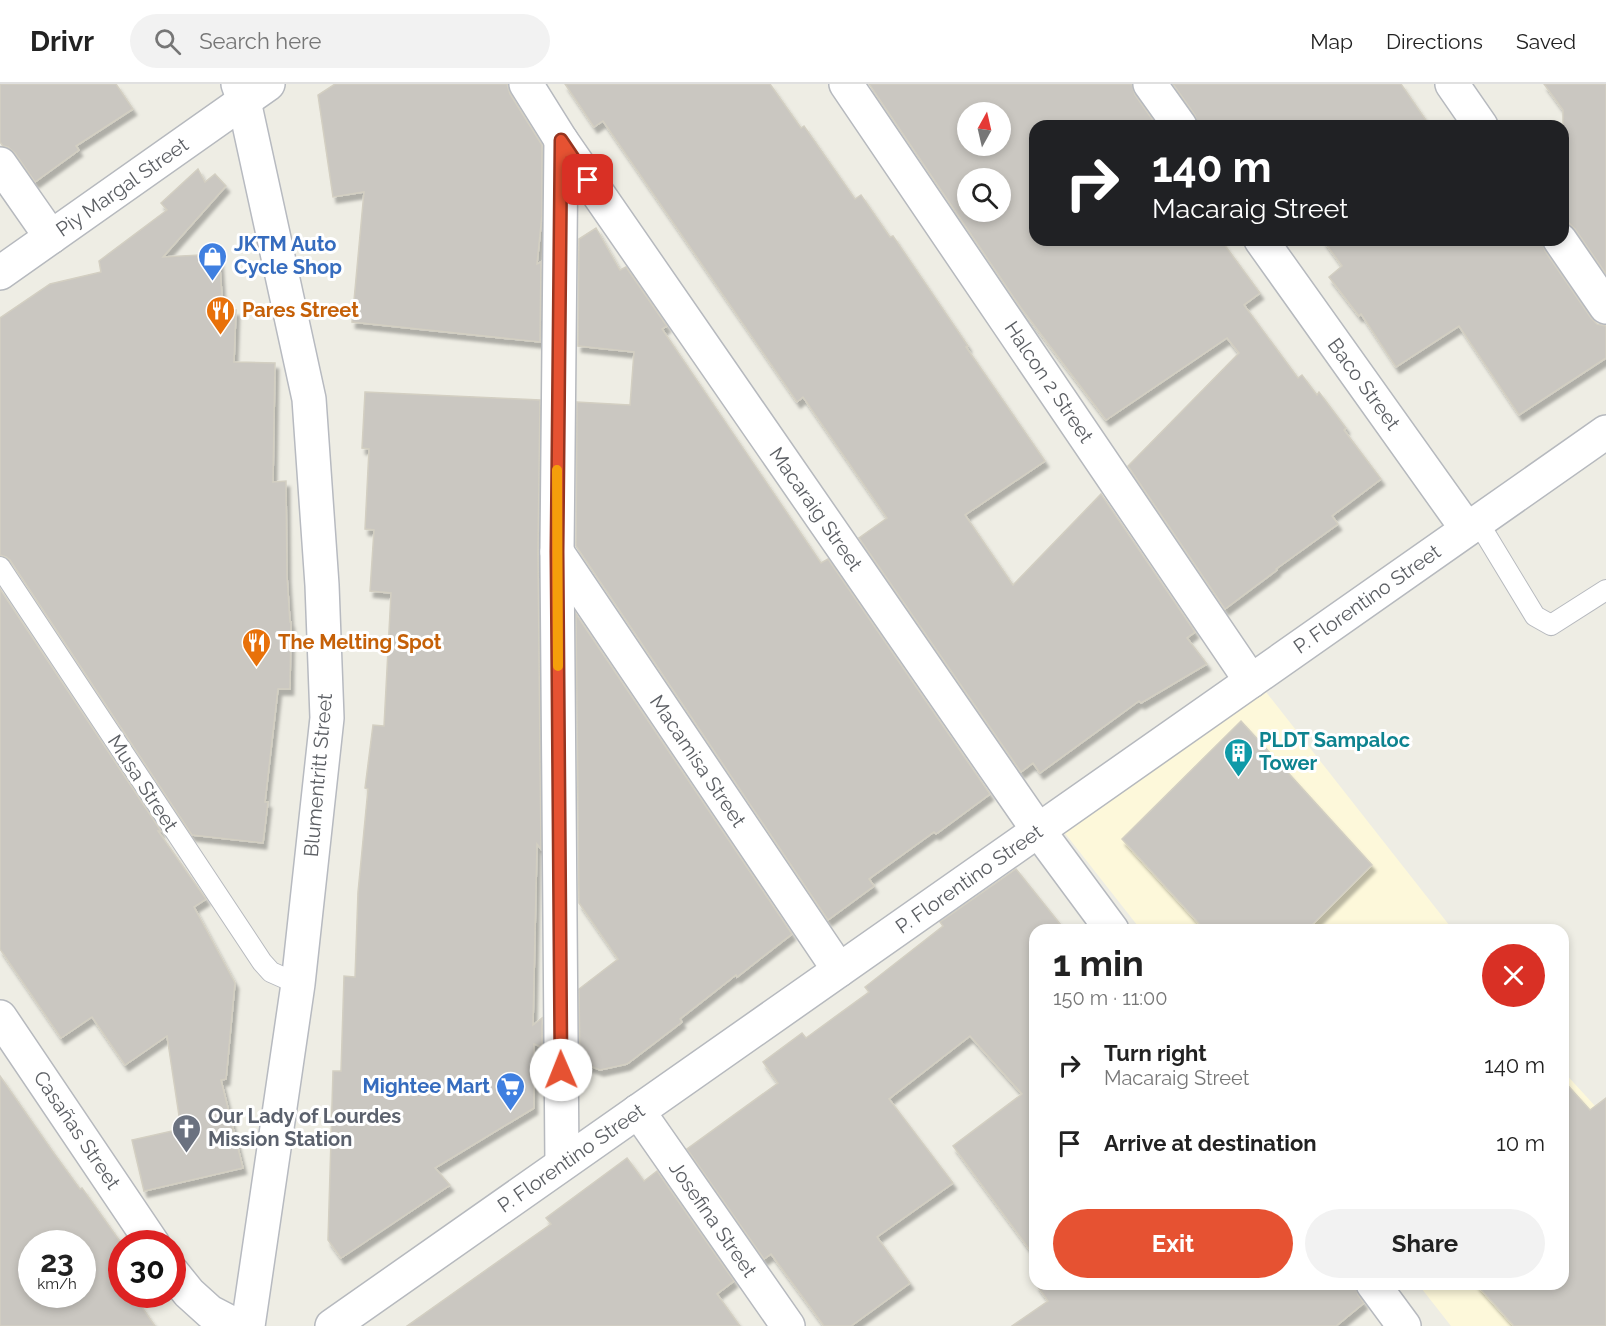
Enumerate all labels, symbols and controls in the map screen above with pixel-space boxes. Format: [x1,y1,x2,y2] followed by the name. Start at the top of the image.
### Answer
[130,14,550,68] search box
[30,25,94,58] text: Drivr
[151,25,184,58] icon: search
[199,28,321,54] text: Search here
[1310,29,1353,54] text: Map
[1386,29,1483,54] text: Directions
[1516,29,1576,54] text: Saved
[957,102,1011,156] north arrow
[957,102,1011,222] map controls
[51,132,193,242] street label: Piy Margal Street
[1152,143,1272,192] text: 140 m
[1053,144,1131,222] icon: right
[562,154,613,205] pin
[571,163,604,196] icon: arrive
[957,168,1011,222] button: search
[1152,193,1348,224] text: Macaraig Street
[234,232,342,279] place label: JKTM Auto Cycle Shop
[197,240,229,282] shop icon: JKTM Auto Cycle Shop
[205,294,237,336] restaurant icon: Pares Street
[242,298,359,322] place label: Pares Street
[999,317,1099,448] street label: Halcon 2 Street
[1323,333,1405,435] street label: Baco Street
[764,443,868,576] street label: Macaraig Street
[1289,539,1445,659] street label: P. Florentino Street
[241,626,273,668] restaurant icon: The Melting Spot
[278,630,442,654] place label: The Melting Spot
[645,690,751,832] street label: Macamisa Street
[299,692,337,858] street label: Blumentritt Street
[1259,728,1410,775] place label: PLDT Sampaloc Tower
[103,730,183,836] street label: Musa Street
[1222,736,1254,778] building icon: PLDT Sampaloc Tower
[891,819,1047,939] street label: P. Florentino Street
[1053,942,1144,984] text: 1 min
[1482,944,1545,1007] button: close
[1053,986,1168,1010] text: 150 m · 11:00
[529,1038,593,1102] position arrow
[1104,1040,1207,1066] text: Turn right
[1053,1049,1086,1082] icon: right
[1484,1052,1545,1078] text: 140 m
[28,1066,126,1194] street label: Casañas Street
[1104,1066,1249,1090] text: Macaraig Street
[495,1070,527,1112] supermarket icon: Mightee Mart
[363,1074,490,1098] place label: Mightee Mart
[493,1098,649,1218] street label: P. Florentino Street
[208,1104,401,1151] place label: Our Lady of Lourdes Mission Station
[171,1112,203,1154] church icon: Our Lady of Lourdes Mission Station
[1053,1127,1086,1160] icon: arrive
[1104,1130,1317,1156] text: Arrive at destination
[1496,1130,1545,1156] text: 10 m
[664,1156,762,1282] street label: Josefina Street
[1053,1209,1293,1278] button: Exit
[1305,1209,1545,1278] button: Share
[108,1230,186,1308] speed limit sign: 30
[40,1244,74,1279] text: 23
[37,1275,77,1293] text: km/h

